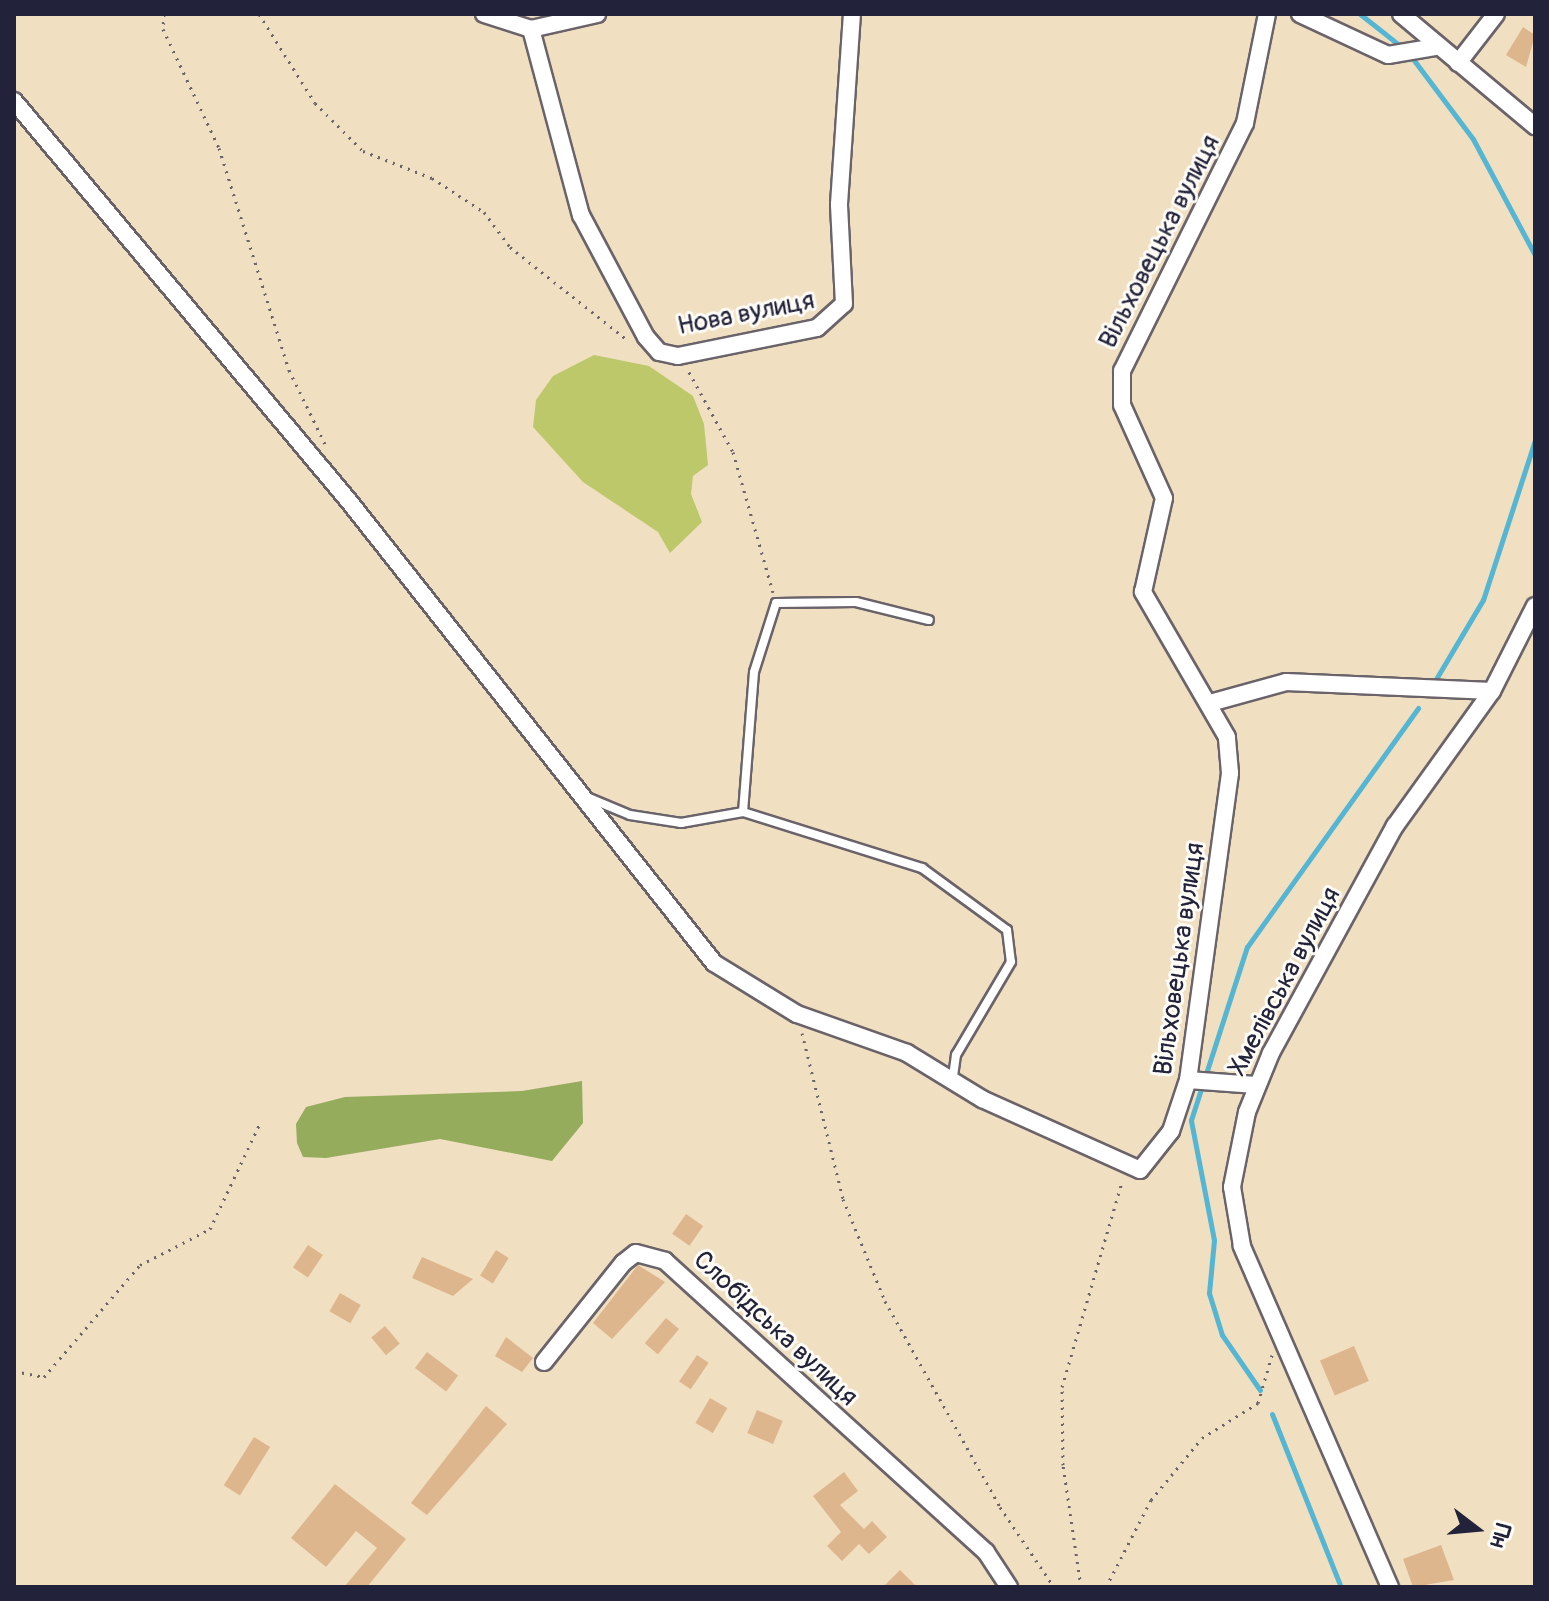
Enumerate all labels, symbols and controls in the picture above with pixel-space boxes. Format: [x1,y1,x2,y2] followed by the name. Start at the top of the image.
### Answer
[1093,130,1227,354] street label: Вільховецька вулиця
[675,285,817,343] street label: Нова вулиця
[1148,841,1212,1077] street label: Вільховецька вулиця
[1222,882,1348,1082] street label: Хмелівська вулиця
[687,1245,863,1413] street label: Слобідська вулиця
[1437,1489,1517,1569] north arrow
[1483,1520,1517,1551] text: Пн

